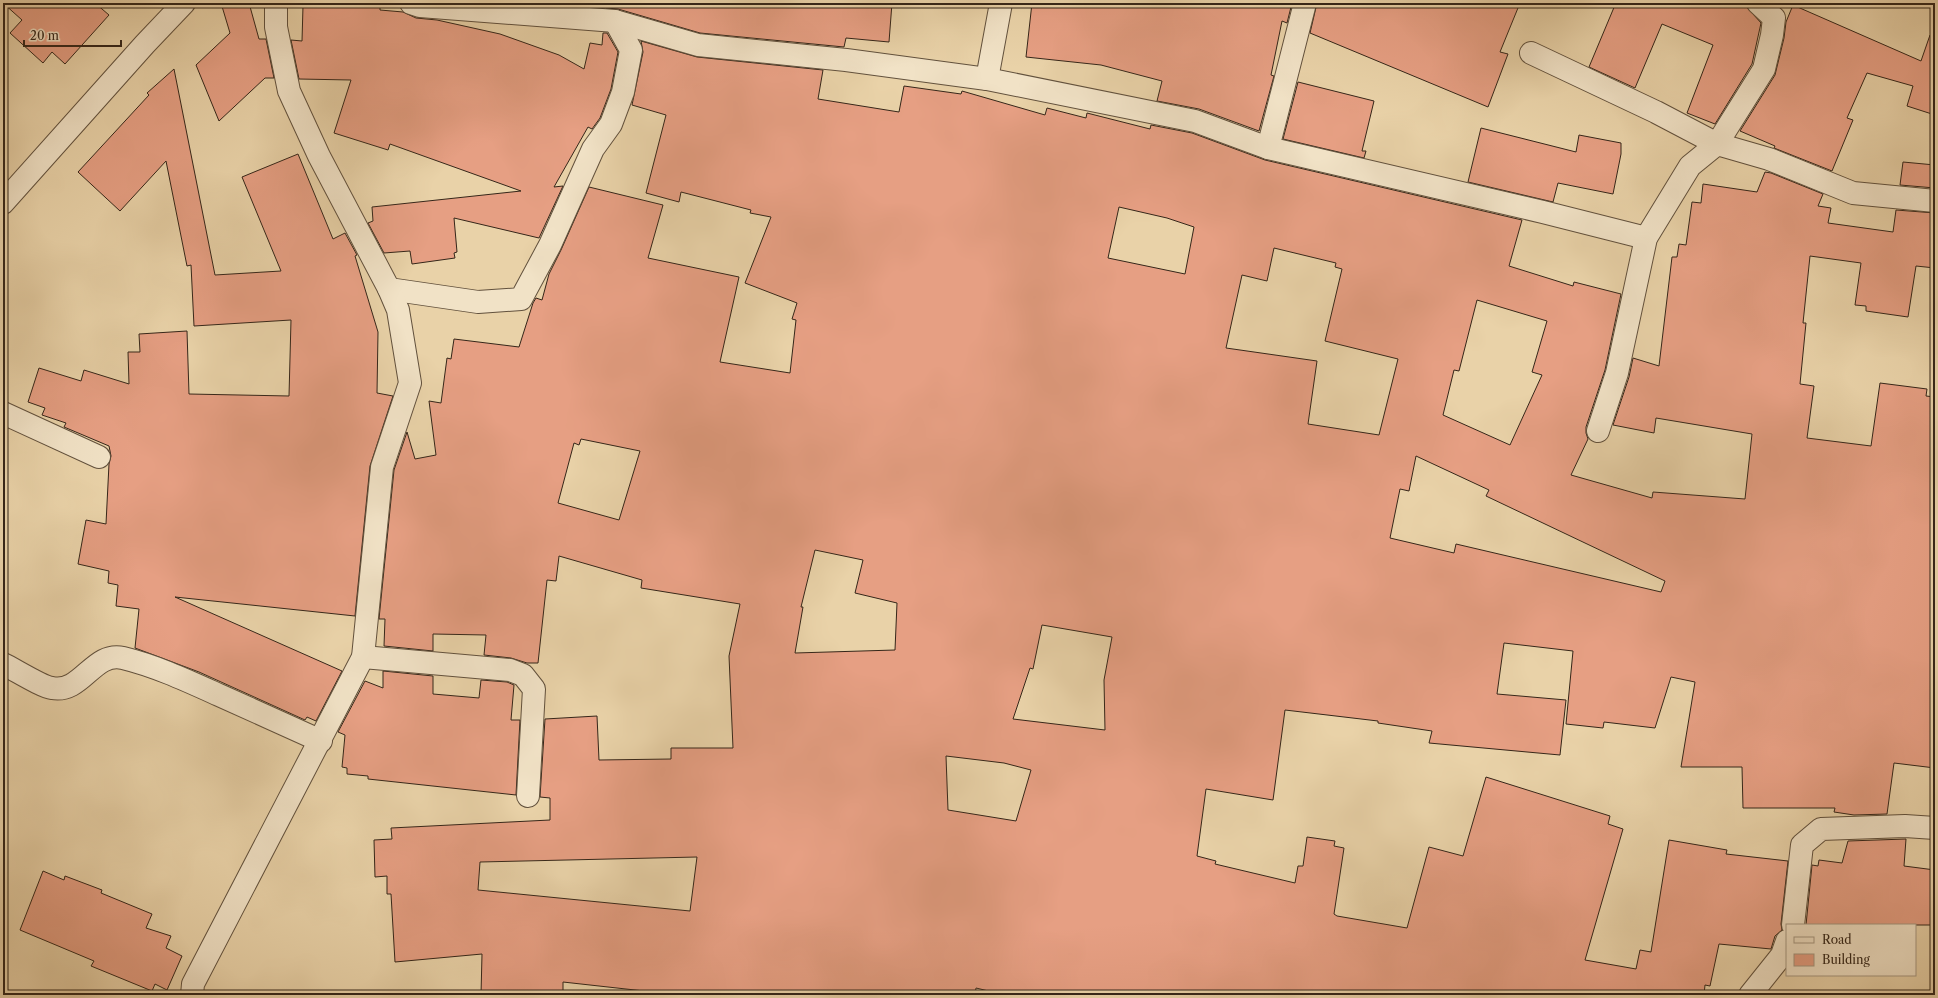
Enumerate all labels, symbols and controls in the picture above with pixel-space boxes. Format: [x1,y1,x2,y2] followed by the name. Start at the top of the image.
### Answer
[24,22,121,48] scale bar
[30,28,59,43] text: 20 m
[1786,924,1916,976] legend
[1822,932,1852,947] text: Road
[1822,952,1870,967] text: Building

